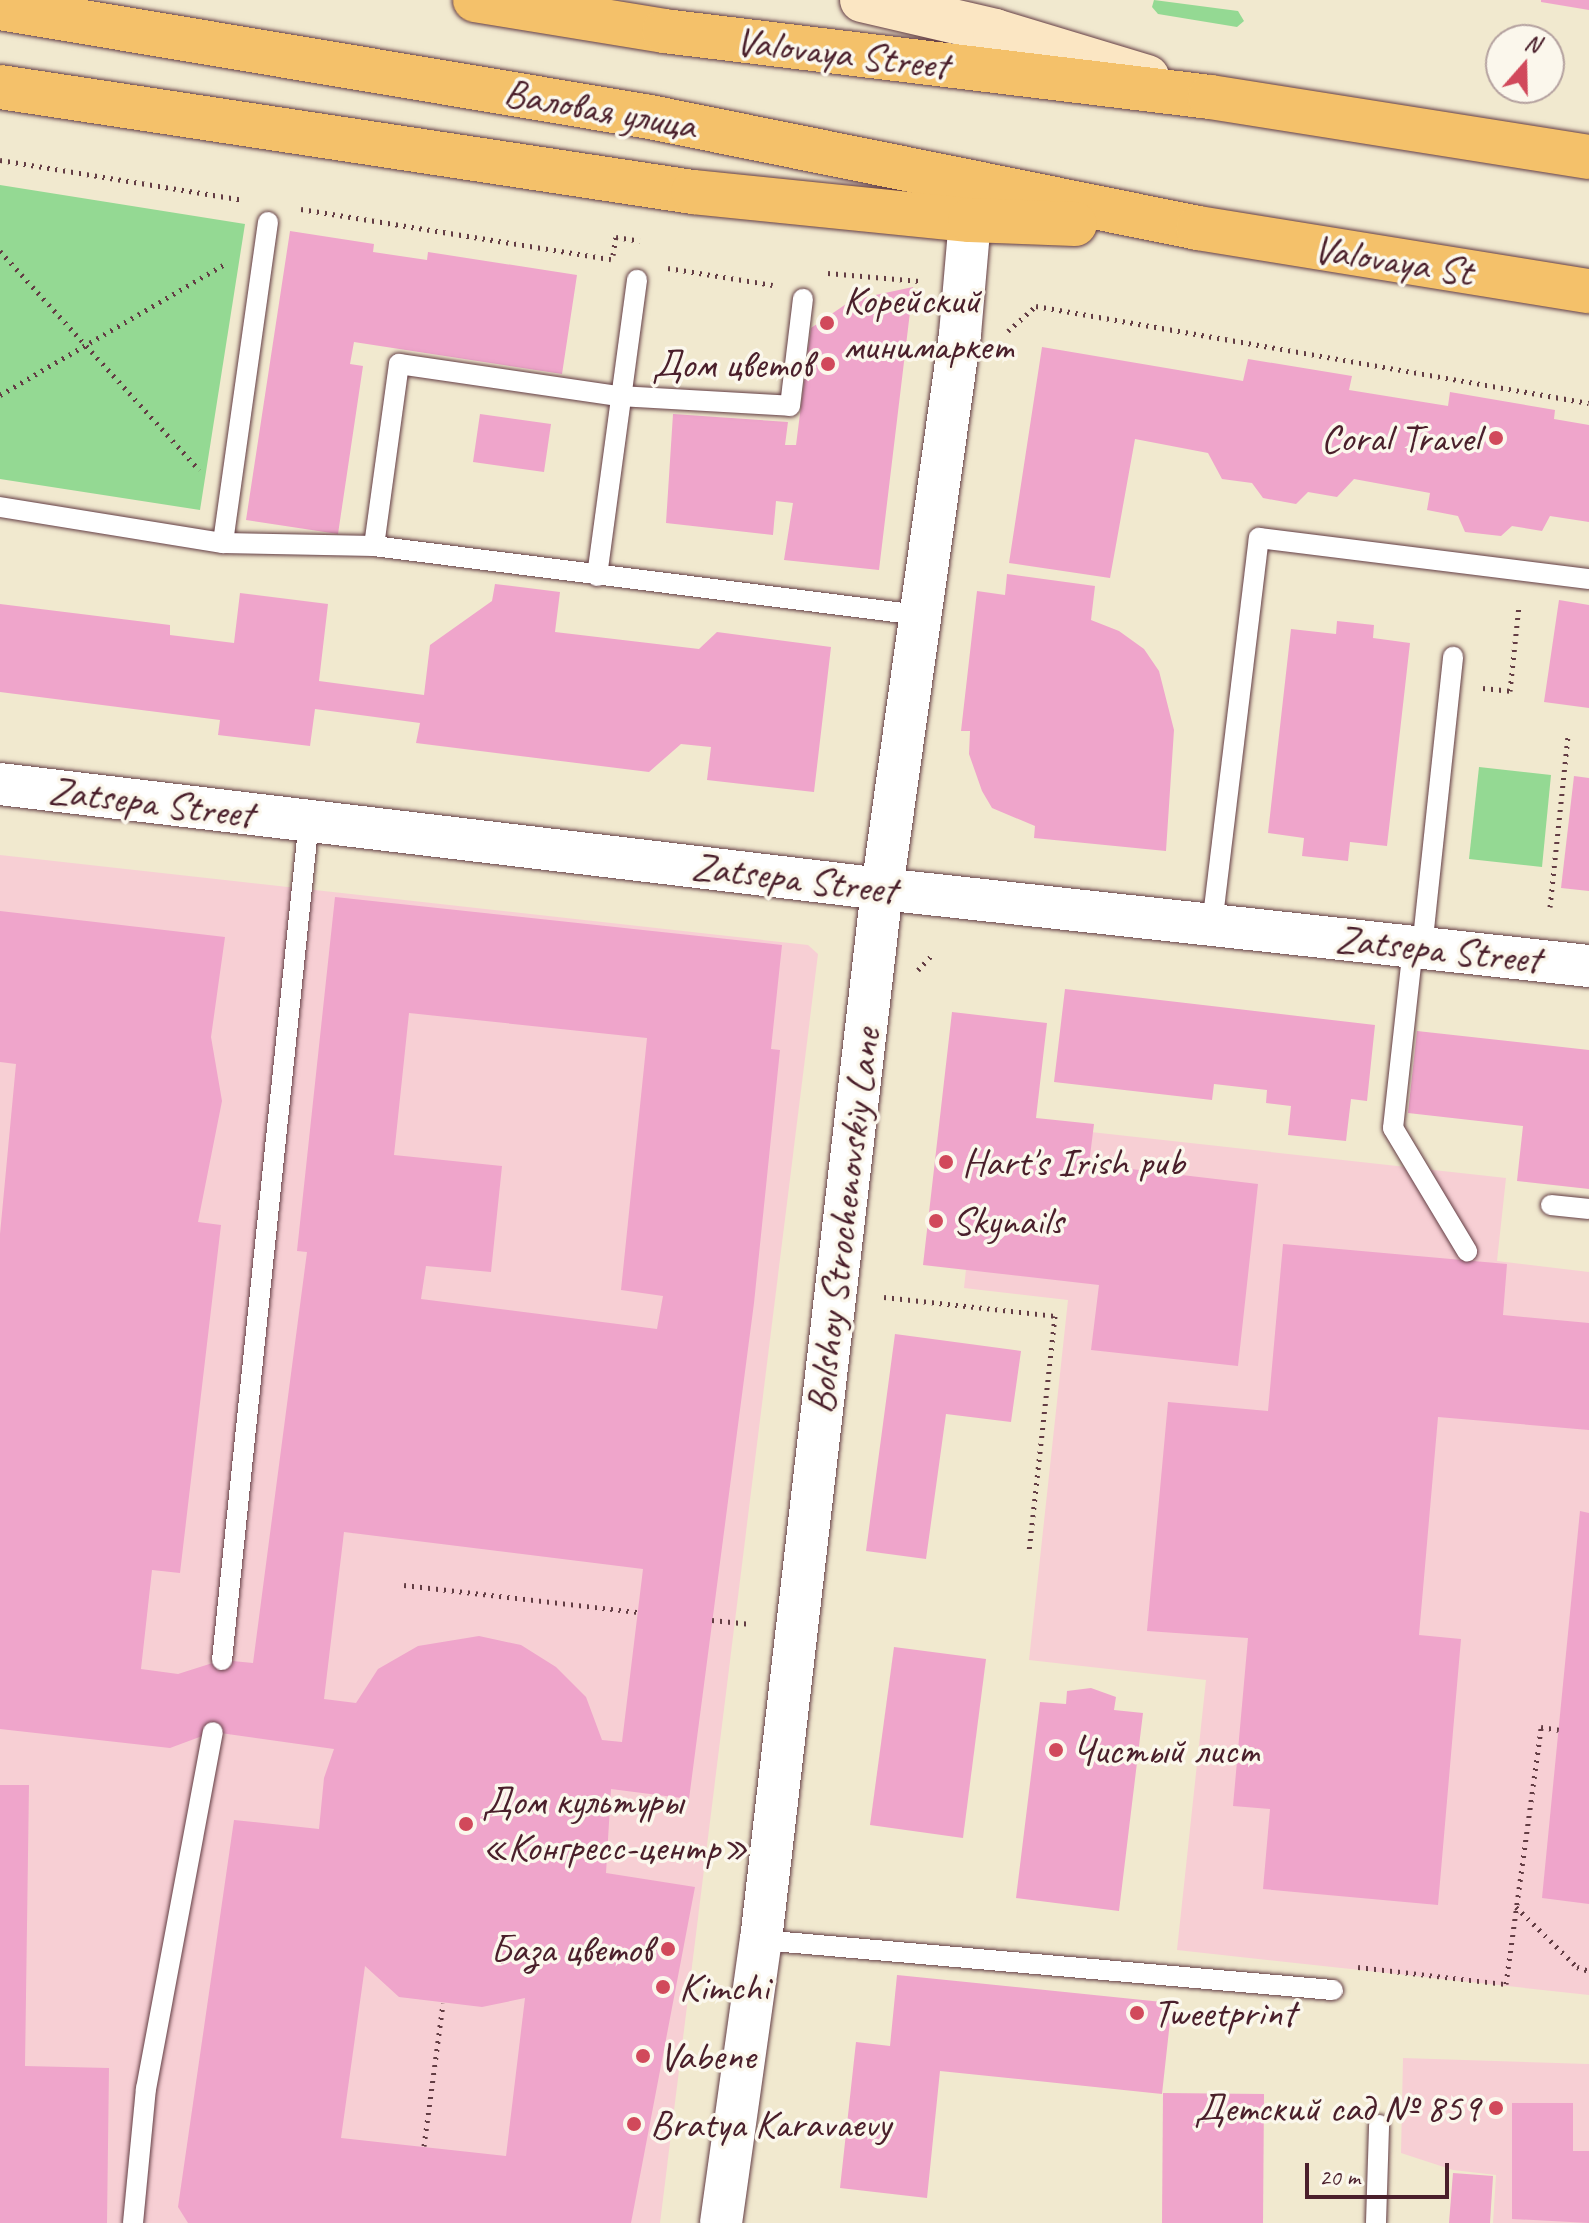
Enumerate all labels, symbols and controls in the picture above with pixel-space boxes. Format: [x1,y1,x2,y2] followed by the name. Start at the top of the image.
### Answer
[733,16,951,90] street label: Valovaya Street
[1485,24,1565,104] north arrow
[1521,28,1544,59] text: N
[499,68,701,150] street label: Валовая улица
[1310,224,1476,296] street label: Valovaya St
[843,276,1014,370] place label: Корейский минимаркет
[818,314,836,332] marker: Корейский минимаркет
[649,340,812,388] place label: Дом цветов
[819,355,837,373] marker: Дом цветов
[1320,414,1480,462] place label: Coral Travel
[1487,429,1505,447] marker: Coral Travel
[46,766,256,838] street label: Zatsepa Street
[689,842,899,914] street label: Zatsepa Street
[1333,914,1543,984] street label: Zatsepa Street
[795,1025,891,1417] street label: Bolshoy Strochenovskiy Lane
[962,1138,1184,1186] place label: Hart's Irish pub
[937,1153,955,1171] marker: Hart's Irish pub
[952,1197,1063,1245] place label: Skynails
[927,1212,945,1230] marker: Skynails
[1072,1726,1259,1774] place label: Чистый лист
[1047,1741,1065,1759] marker: Чистый лист
[482,1777,748,1871] place label: Дом культуры «Конгресс-центр»
[457,1815,475,1833] marker: Дом культуры «Конгресс-центр»
[488,1925,652,1973] place label: База цветов
[659,1940,677,1958] marker: База цветов
[679,1963,769,2011] place label: Kimchi
[654,1978,672,1996] marker: Kimchi
[1153,1989,1295,2037] place label: Tweetprint
[1128,2004,1146,2022] marker: Tweetprint
[659,2032,755,2080] place label: Vabene
[634,2047,652,2065] marker: Vabene
[1194,2084,1480,2132] place label: Детский сад № 859
[1487,2099,1505,2117] marker: Детский сад № 859
[650,2100,891,2148] place label: Bratya Karavaevy
[625,2115,643,2133] marker: Bratya Karavaevy
[1309,2147,1453,2197] scale bar
[1319,2162,1360,2192] text: 20 m

